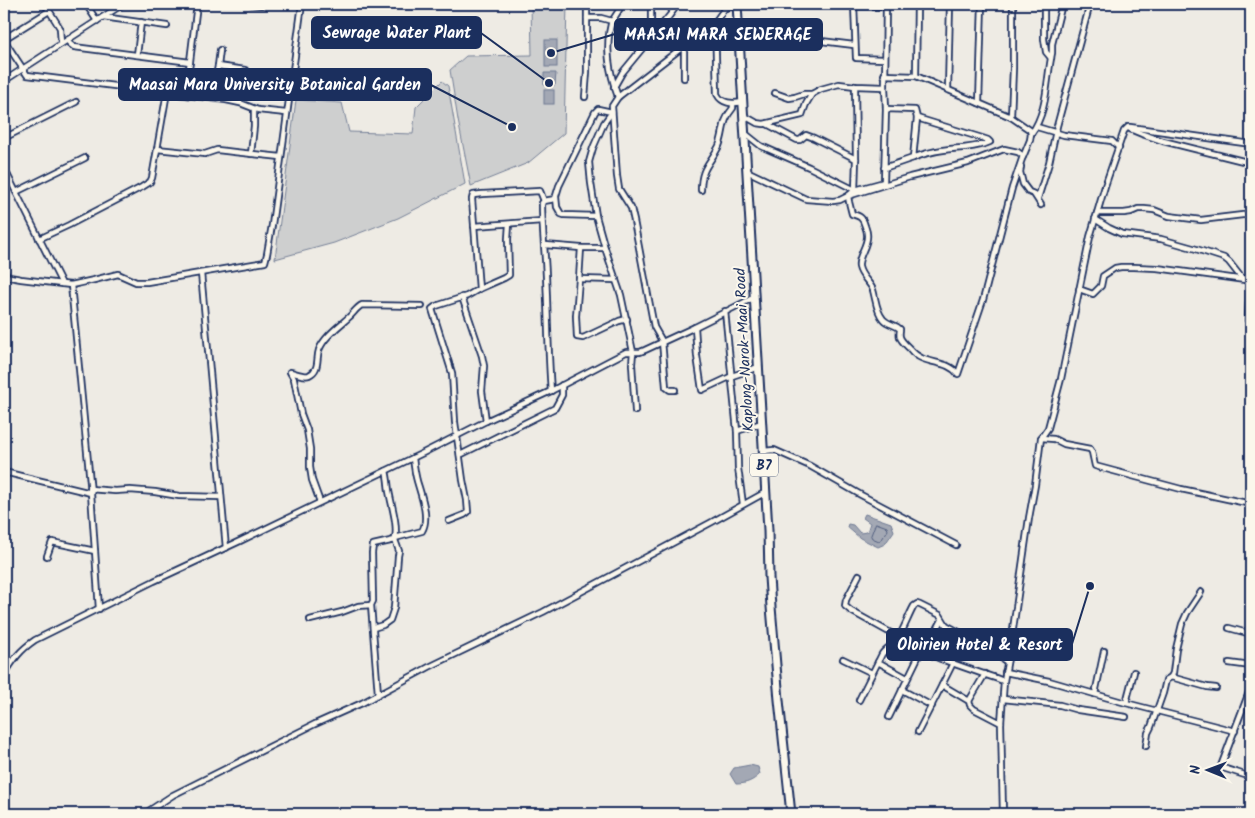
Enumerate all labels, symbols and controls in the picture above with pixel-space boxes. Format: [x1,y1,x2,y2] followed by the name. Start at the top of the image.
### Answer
[312,17,481,48] callout: Sewrage Water Plant
[615,19,822,50] callout: MAASAI MARA SEWERAGE
[323,21,472,46] text: Sewrage Water Plant
[624,23,813,48] text: MAASAI MARA SEWERAGE
[119,69,431,100] callout: Maasai Mara University Botanical Garden
[129,73,421,98] text: Maasai Mara University Botanical Garden
[729,267,761,432] street label: Kaplong-Narok-Maai Road
[750,454,778,476] road number: B7
[887,629,1072,660] callout: Oloirien Hotel & Resort
[897,633,1064,658] text: Oloirien Hotel & Resort
[1182,746,1232,796] north arrow
[1185,765,1207,774] text: N

